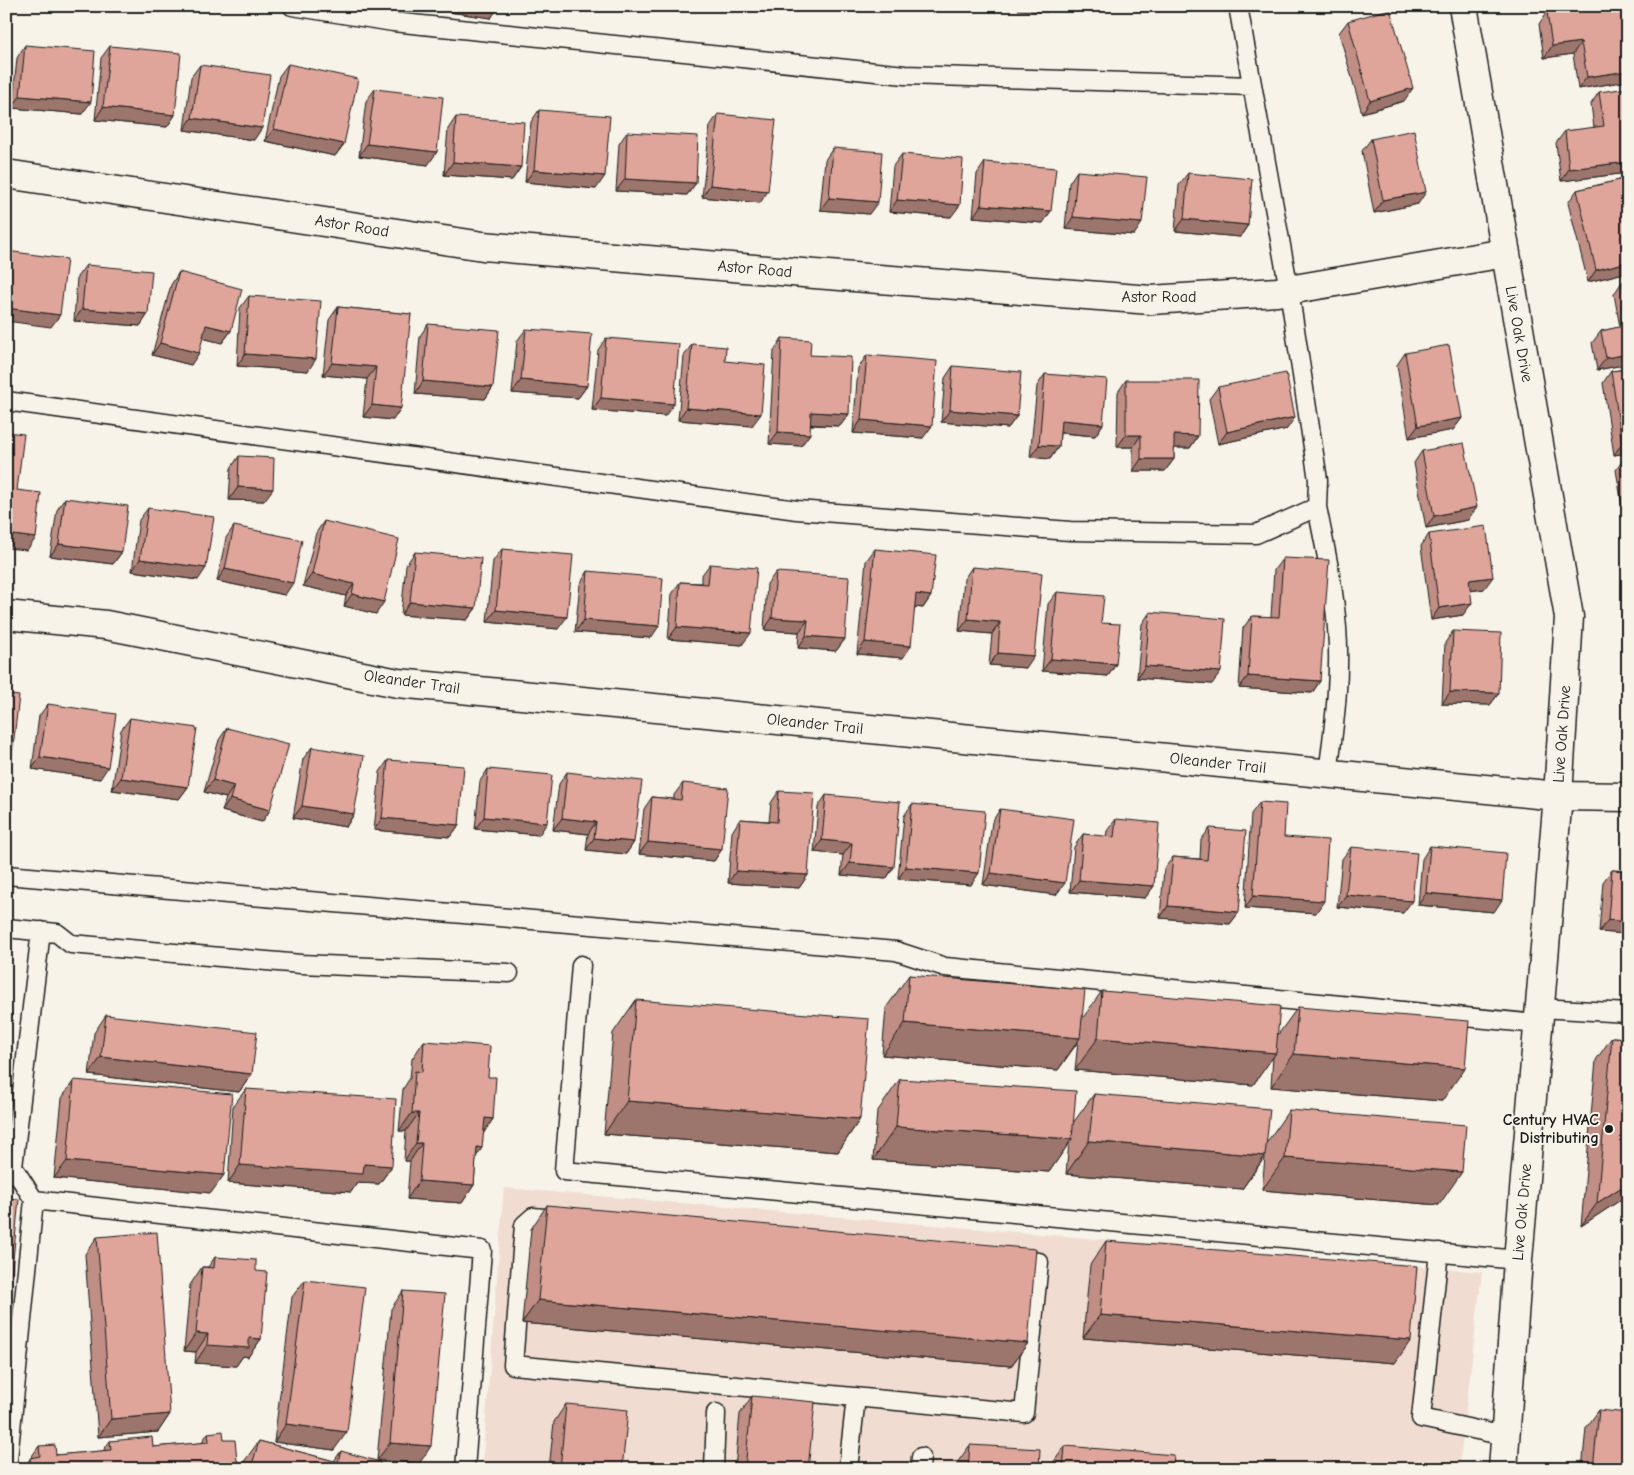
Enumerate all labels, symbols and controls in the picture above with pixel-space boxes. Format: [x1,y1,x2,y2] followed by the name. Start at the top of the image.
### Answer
[314,211,390,241] street label: Astor Road
[717,257,793,281] street label: Astor Road
[1502,284,1536,384] street label: Live Oak Drive
[1122,288,1196,306] street label: Astor Road
[363,666,461,698] street label: Oleander Trail
[1550,685,1574,783] street label: Live Oak Drive
[766,710,864,738] street label: Oleander Trail
[1169,749,1267,777] street label: Oleander Trail
[1503,1111,1599,1147] place label: Century HVAC Distributing
[1603,1123,1615,1135] marker: Century HVAC Distributing
[1509,1163,1535,1261] street label: Live Oak Drive

